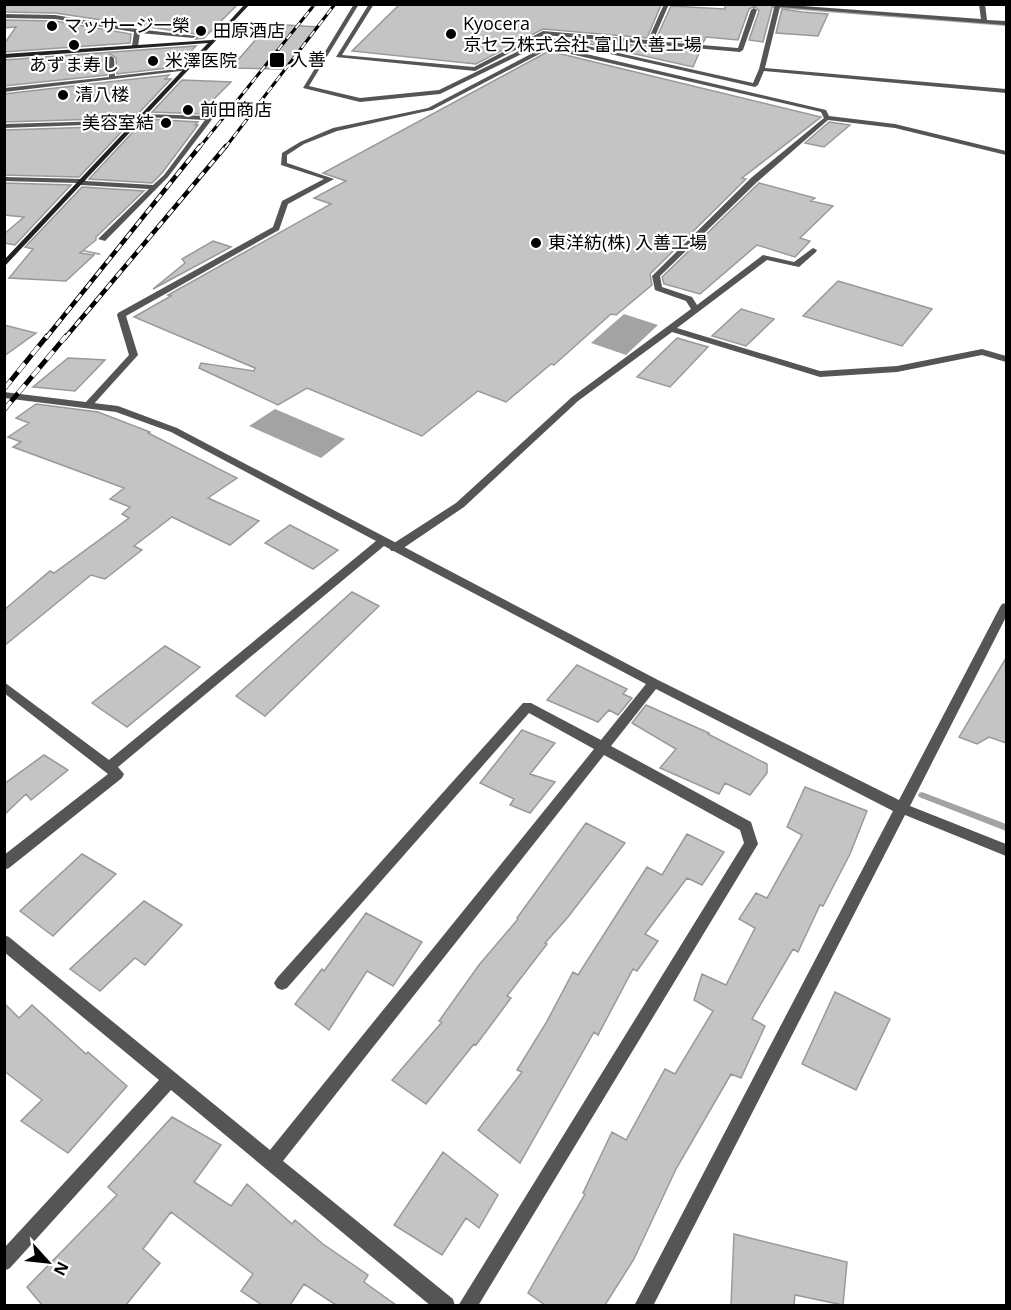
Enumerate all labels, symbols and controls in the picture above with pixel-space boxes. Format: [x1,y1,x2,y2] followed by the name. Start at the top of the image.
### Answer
[463,11,702,56] place label: Kyocera 京セラ株式会社 富山入善工場
[64,13,190,37] place label: マッサージ一榮
[213,18,285,42] place label: 田原酒店
[45,19,59,33] marker: マッサージ一榮
[194,24,208,38] marker: 田原酒店
[444,27,458,41] marker: Kyocera 京セラ株式会社 富山入善工場
[67,38,81,52] marker: あずま寿し
[290,47,326,71] place label: 入善
[165,48,237,72] place label: 米澤医院
[268,51,286,69] marker: 入善
[29,52,119,76] place label: あずま寿し
[146,54,160,68] marker: 米澤医院
[75,82,129,106] place label: 清八楼
[56,88,70,102] marker: 清八楼
[200,97,272,121] place label: 前田商店
[181,103,195,117] marker: 前田商店
[82,110,154,134] place label: 美容室結
[159,116,173,130] marker: 美容室結
[548,230,707,254] place label: 東洋紡(株) 入善工場
[529,236,543,250] marker: 東洋紡(株) 入善工場
[18,1232,78,1292] north arrow
[49,1258,74,1280] text: N

